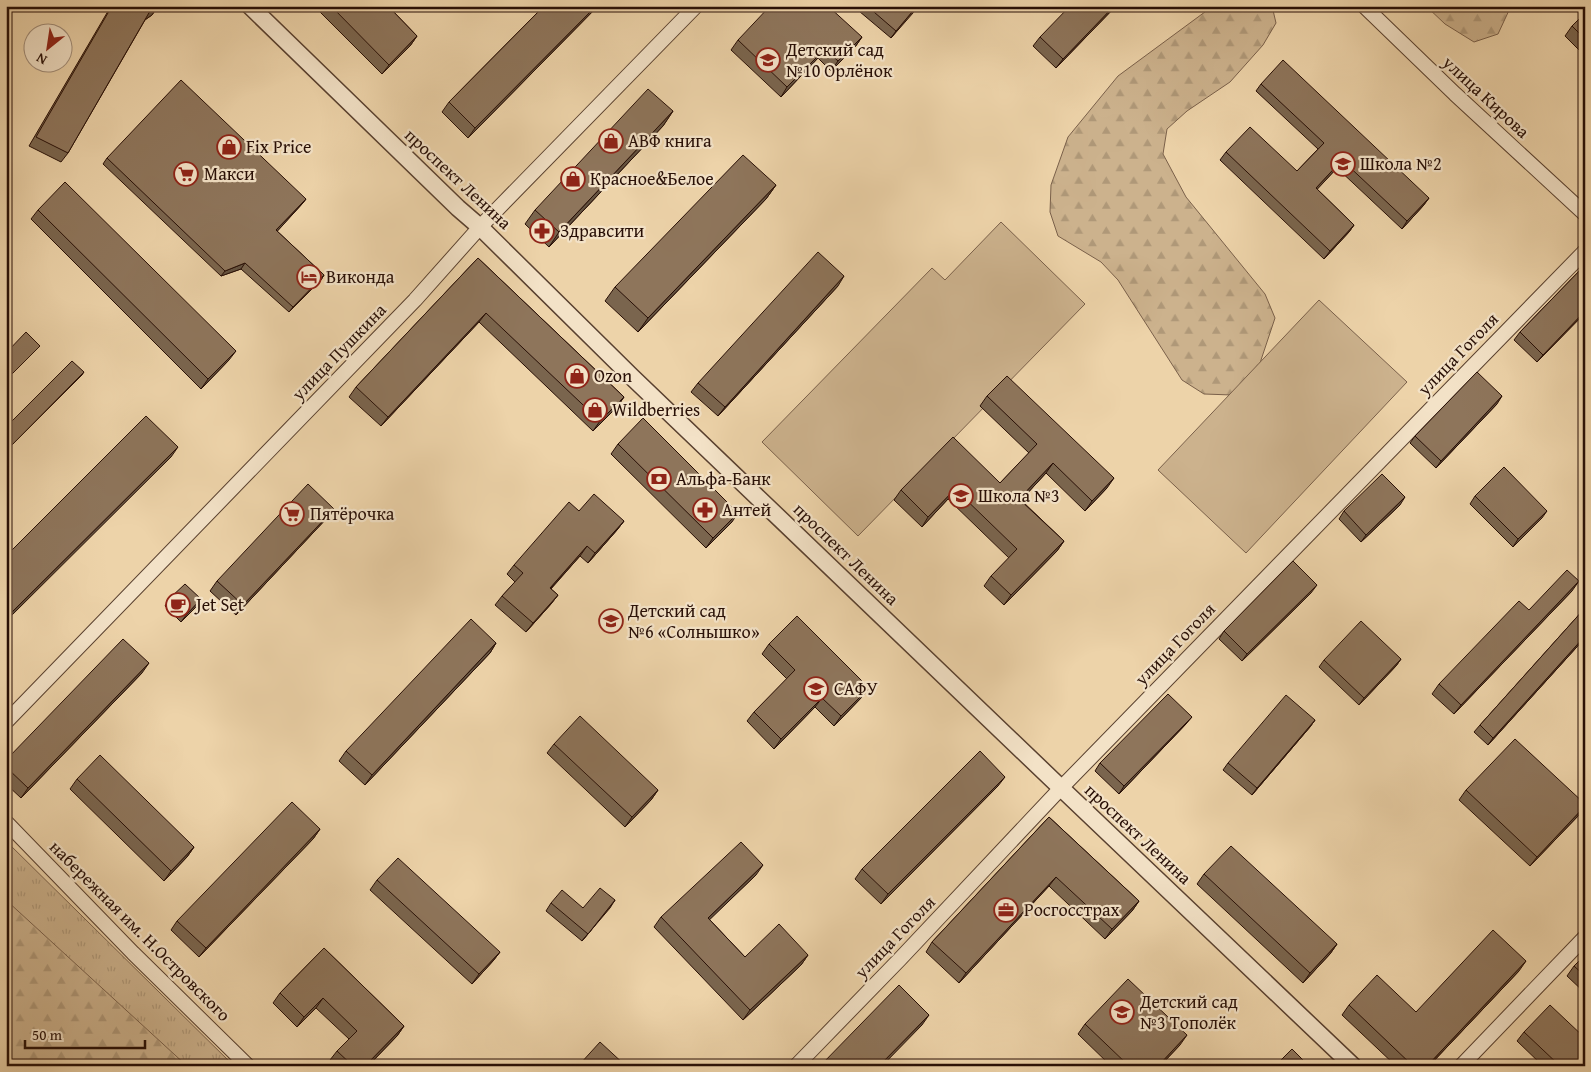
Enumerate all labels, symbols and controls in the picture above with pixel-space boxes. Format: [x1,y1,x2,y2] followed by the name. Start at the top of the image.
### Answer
[22,22,72,72] north arrow
[785,36,893,84] place label: Детский сад №10 Орлёнок
[755,47,781,73] school or university icon: Детский сад №10 Орлёнок
[32,48,51,70] text: N
[1436,48,1536,144] street label: улица Кирова
[399,122,518,236] street label: проспект Ленина
[628,127,712,154] place label: АВФ книга
[598,128,624,154] shop icon: АВФ книга
[246,133,312,160] place label: Fix Price
[216,134,242,160] shop icon: Fix Price
[1360,150,1442,177] place label: Школа №2
[1330,151,1356,177] school or university icon: Школа №2
[204,160,255,187] place label: Макси
[173,161,199,187] supermarket icon: Макси
[590,165,714,192] place label: Красное&Белое
[560,166,586,192] shop icon: Красное&Белое
[560,217,645,244] place label: Здравсити
[529,218,555,244] pharmacy icon: Здравсити
[326,263,395,290] place label: Виконда
[296,264,322,290] hotel icon: Виконда
[284,297,392,407] street label: улица Пушкина
[1410,306,1504,402] street label: улица Гоголя
[594,362,632,389] place label: Ozon
[564,363,590,389] shop icon: Ozon
[612,396,700,423] place label: Wildberries
[582,397,608,423] shop icon: Wildberries
[676,465,771,492] place label: Альфа-Банк
[646,466,672,492] bank icon: Альфа-Банк
[978,482,1060,509] place label: Школа №3
[948,483,974,509] school or university icon: Школа №3
[722,496,771,523] place label: Антей
[787,496,906,611] street label: проспект Ленина
[692,497,718,523] pharmacy icon: Антей
[310,500,395,527] place label: Пятёрочка
[279,501,305,527] supermarket icon: Пятёрочка
[194,591,245,618] place label: Jet Set
[165,592,191,618] cafe icon: Jet Set
[1127,596,1221,692] street label: улица Гоголя
[627,597,760,645] place label: Детский сад №6 «Солнышко»
[598,608,624,634] school or university icon: Детский сад №6 «Солнышко»
[834,675,877,702] place label: САФУ
[803,676,829,702] school or university icon: САФУ
[1079,777,1198,891] street label: проспект Ленина
[43,834,237,1028] street label: набережная им. Н.Островского
[847,889,941,985] street label: улица Гоголя
[1024,896,1121,923] place label: Росгосстрах
[993,897,1019,923] office icon: Росгосстрах
[1139,988,1238,1036] place label: Детский сад №3 Тополёк
[1109,999,1135,1025] school or university icon: Детский сад №3 Тополёк
[25,1017,145,1049] scale bar
[32,1024,63,1045] text: 50 m

